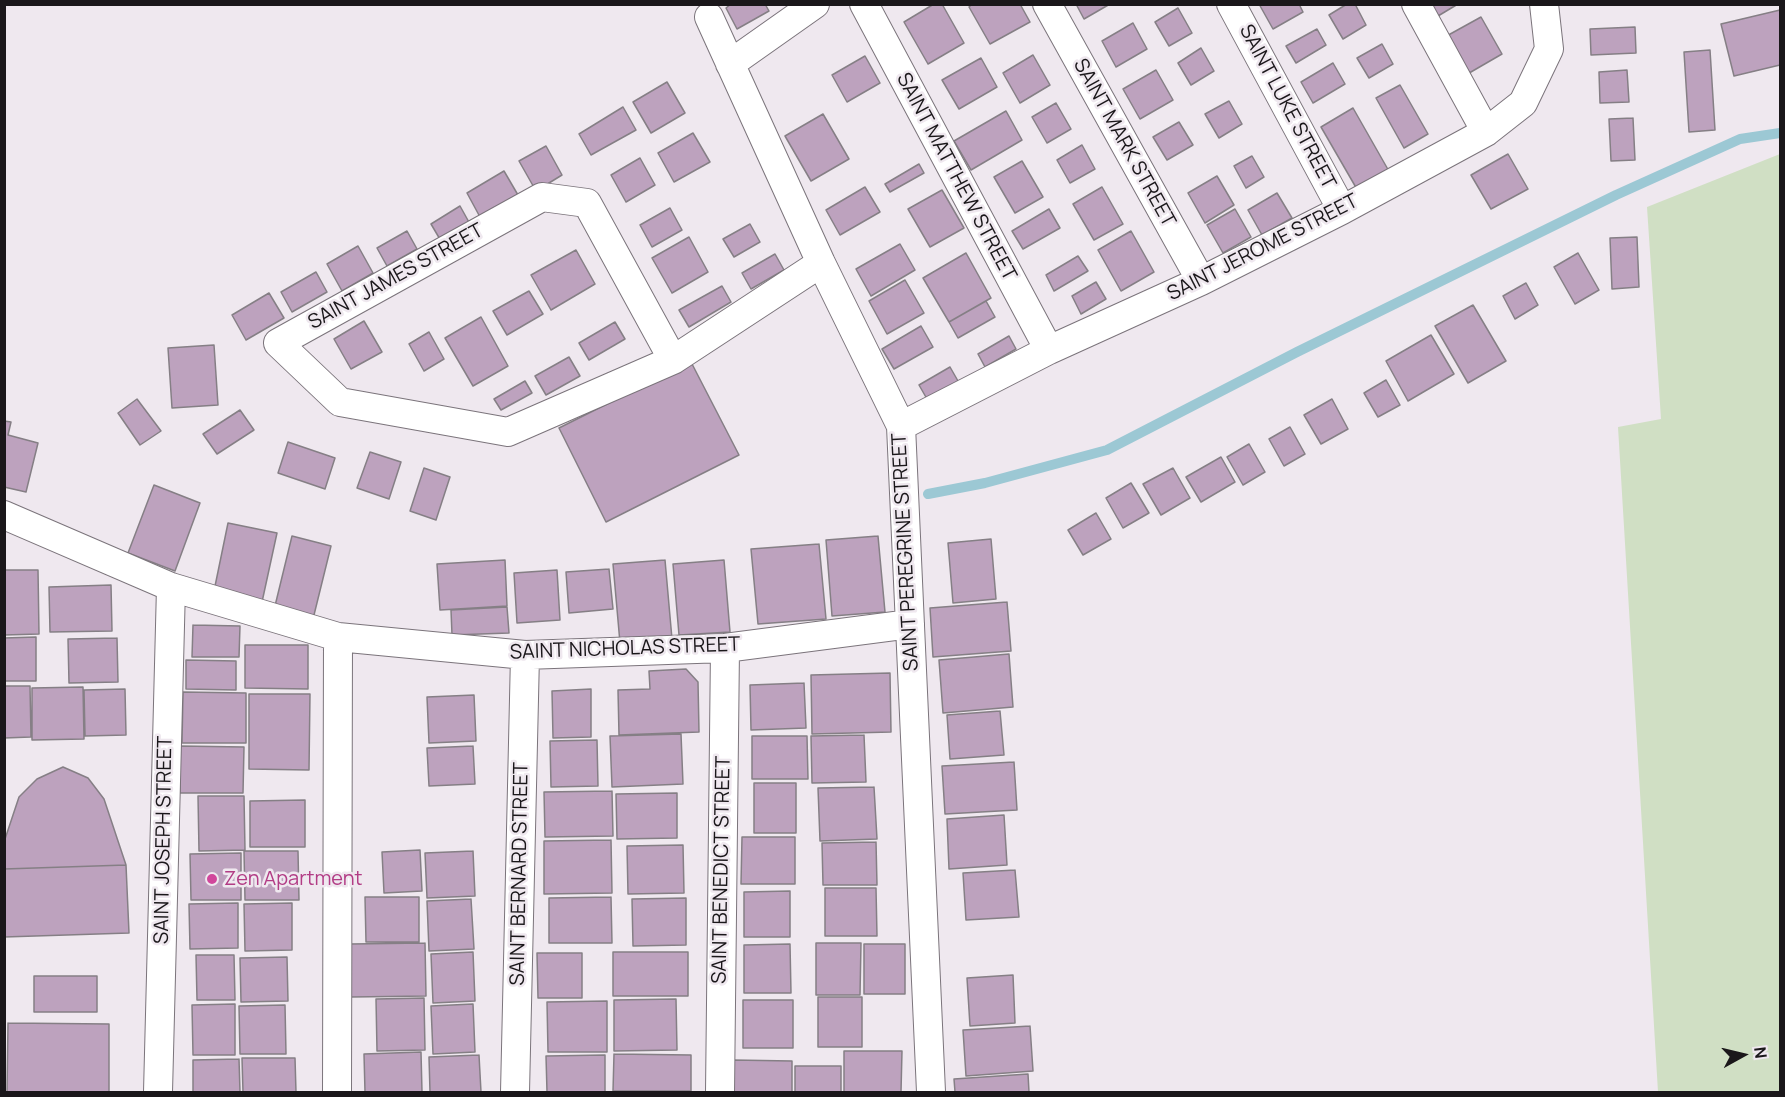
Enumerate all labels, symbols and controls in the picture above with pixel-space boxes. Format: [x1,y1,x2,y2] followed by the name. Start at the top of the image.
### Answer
[1234,21,1340,193] street label: SAINT LUKE STREET
[1068,55,1180,231] street label: SAINT MARK STREET
[891,69,1021,285] street label: SAINT MATTHEW STREET
[1164,189,1362,307] street label: SAINT JEROME STREET
[304,219,488,335] street label: SAINT JAMES STREET
[888,432,924,672] street label: SAINT PEREGRINE STREET
[509,633,741,665] street label: SAINT NICHOLAS STREET
[150,736,178,944] street label: SAINT JOSEPH STREET
[708,756,736,984] street label: SAINT BENEDICT STREET
[506,762,534,986] street label: SAINT BERNARD STREET
[224,867,363,891] place label: Zen Apartment
[205,872,219,886] marker: Zen Apartment
[1713,1025,1773,1085] north arrow
[1749,1045,1773,1060] text: N

